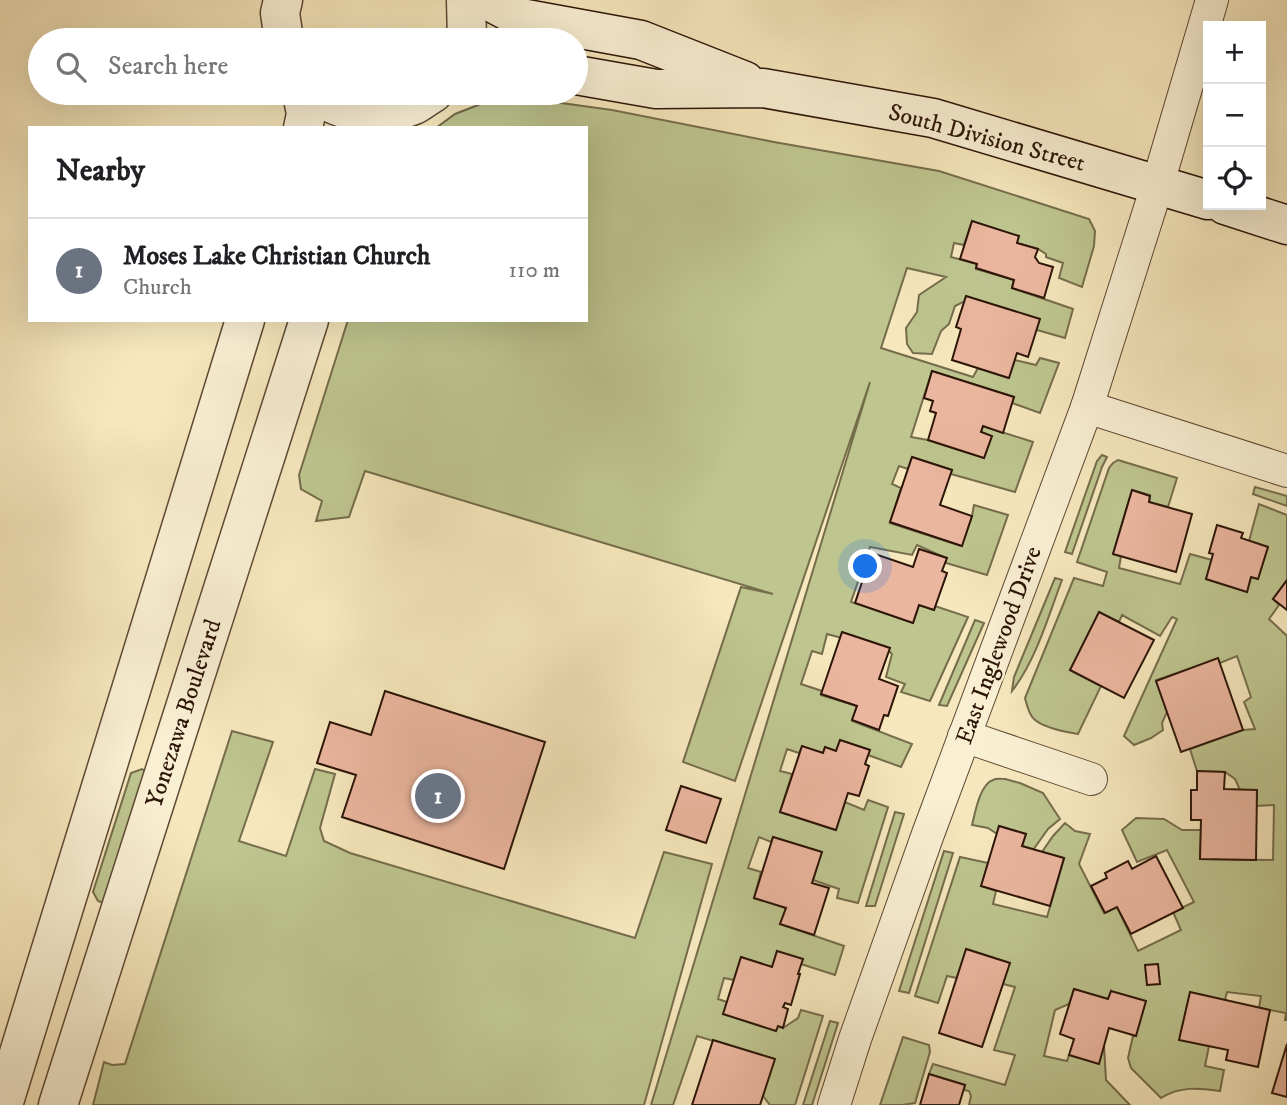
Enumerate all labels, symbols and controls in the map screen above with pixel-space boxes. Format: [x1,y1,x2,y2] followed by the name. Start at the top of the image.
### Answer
[1203,21,1266,210] map controls
[1203,21,1266,84] button: +
[28,28,588,105] search box
[52,48,90,86] icon: search
[108,50,228,83] text: Search here
[1203,84,1266,147] button: −
[885,97,1089,179] street label: South Division Street
[1203,147,1266,210] button: locate
[56,153,145,190] text: Nearby
[123,240,430,273] text: Moses Lake Christian Church
[75,256,83,285] text: 1
[509,256,560,285] text: 110 m
[123,273,192,302] text: Church
[949,542,1049,748] street label: East Inglewood Drive
[848,549,882,583] your location
[139,615,228,811] street label: Yonezawa Boulevard
[415,770,461,822] pin: 1

